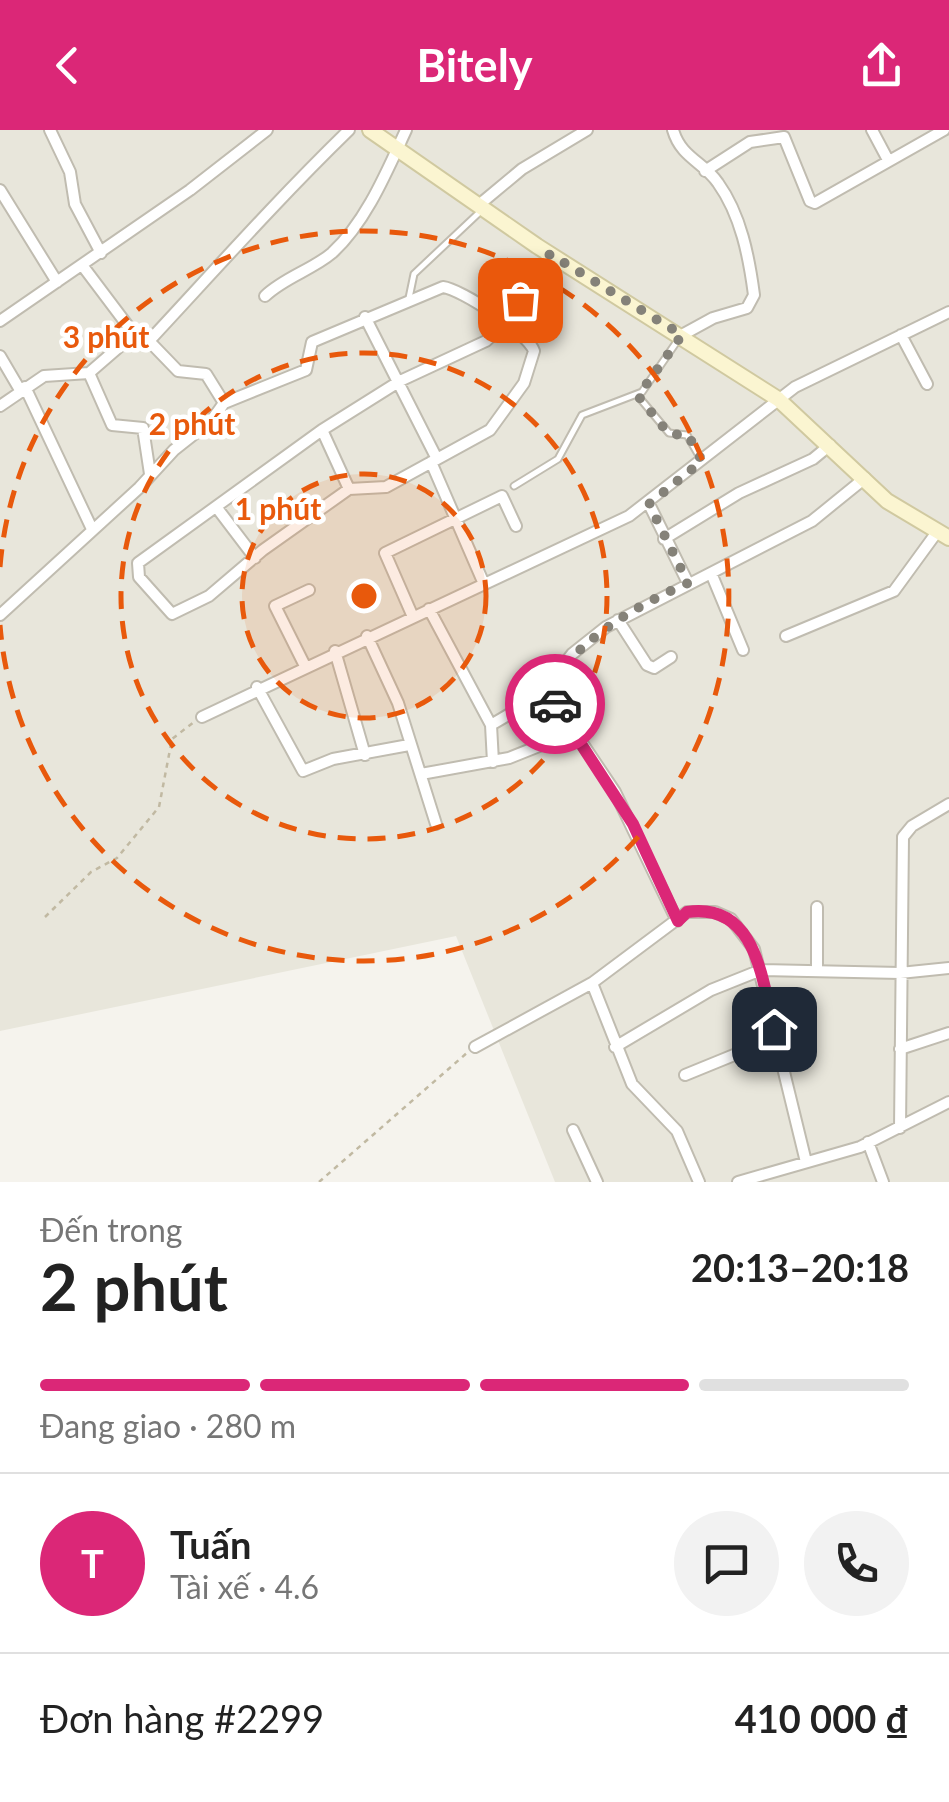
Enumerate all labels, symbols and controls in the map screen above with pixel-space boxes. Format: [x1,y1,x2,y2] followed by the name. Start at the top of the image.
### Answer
[40,38,95,93] icon: back
[416,38,533,92] text: Bitely
[854,38,909,93] icon: share
[478,258,563,343] pin
[493,273,548,328] icon: bag
[63,318,149,354] text: 3 phút
[149,405,235,441] text: 2 phút
[235,490,321,526] text: 1 phút
[346,578,382,614] centre of rings
[505,654,605,754] courier
[528,677,583,732] icon: car
[732,987,817,1072] pin
[747,1002,802,1057] icon: home
[40,1210,182,1249] text: Đến trong
[691,1244,909,1290] text: 20:13–20:18
[40,1247,228,1325] text: 2 phút
[40,1406,296,1445] text: Đang giao · 280 m
[674,1511,779,1616] button: chat
[804,1511,909,1616] button: phone
[170,1521,251,1567] text: Tuấn
[81,1540,104,1586] text: T
[170,1567,319,1606] text: Tài xế · 4.6
[40,1695,324,1741] text: Đơn hàng #2299
[735,1695,909,1741] text: 410 000 ₫

